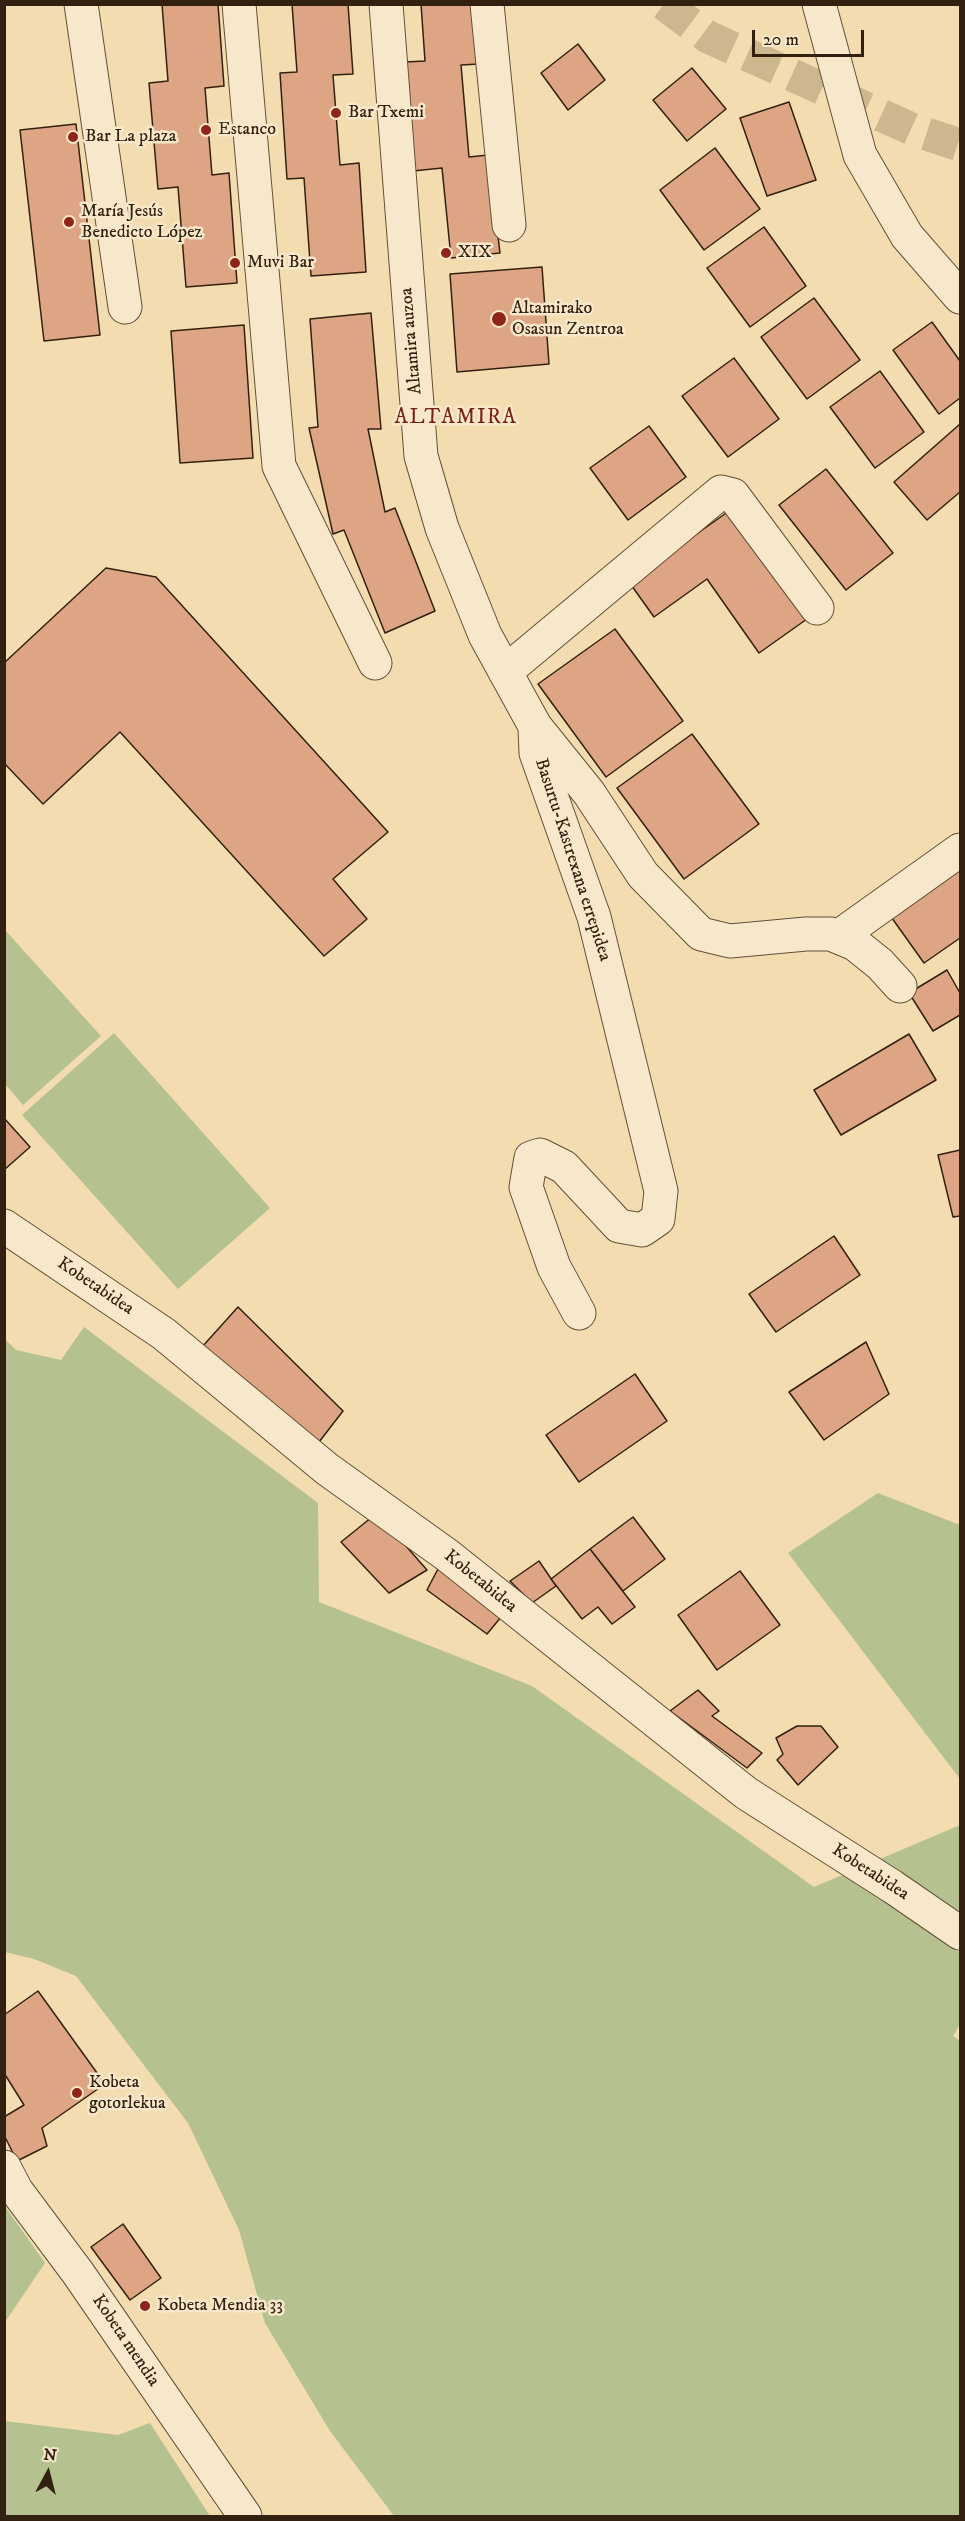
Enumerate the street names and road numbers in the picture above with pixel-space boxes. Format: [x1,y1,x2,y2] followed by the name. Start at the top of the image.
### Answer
[397,287,427,395] street label: Altamira auzoa
[529,756,615,964] street label: Basurtu-Kastrexana errepidea
[53,1254,137,1320] street label: Kobetabidea
[439,1546,521,1618] street label: Kobetabidea
[827,1840,913,1906] street label: Kobetabidea
[86,2291,164,2391] street label: Kobeta mendia

